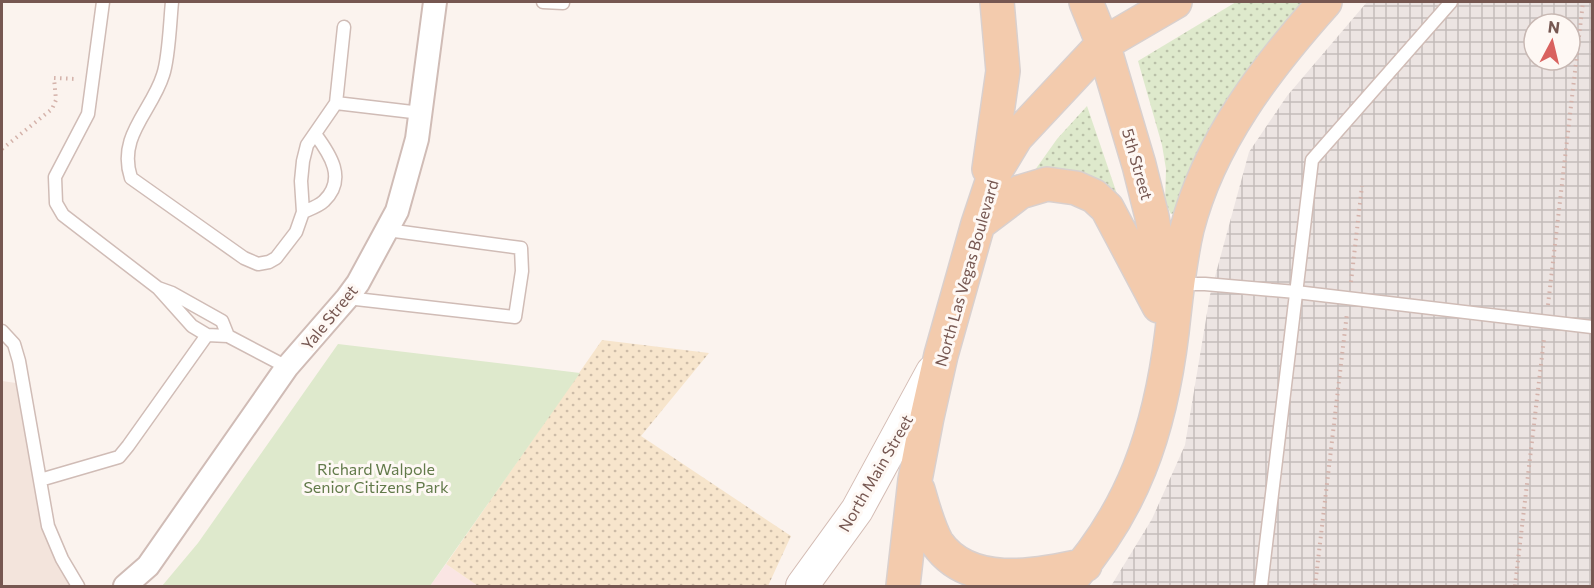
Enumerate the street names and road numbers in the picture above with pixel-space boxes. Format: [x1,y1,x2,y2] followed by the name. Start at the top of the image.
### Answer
[1119,126,1157,202] street label: 5th Street
[930,178,1002,368] street label: North Las Vegas Boulevard
[297,280,361,353] street label: Yale Street
[834,411,916,535] street label: North Main Street

